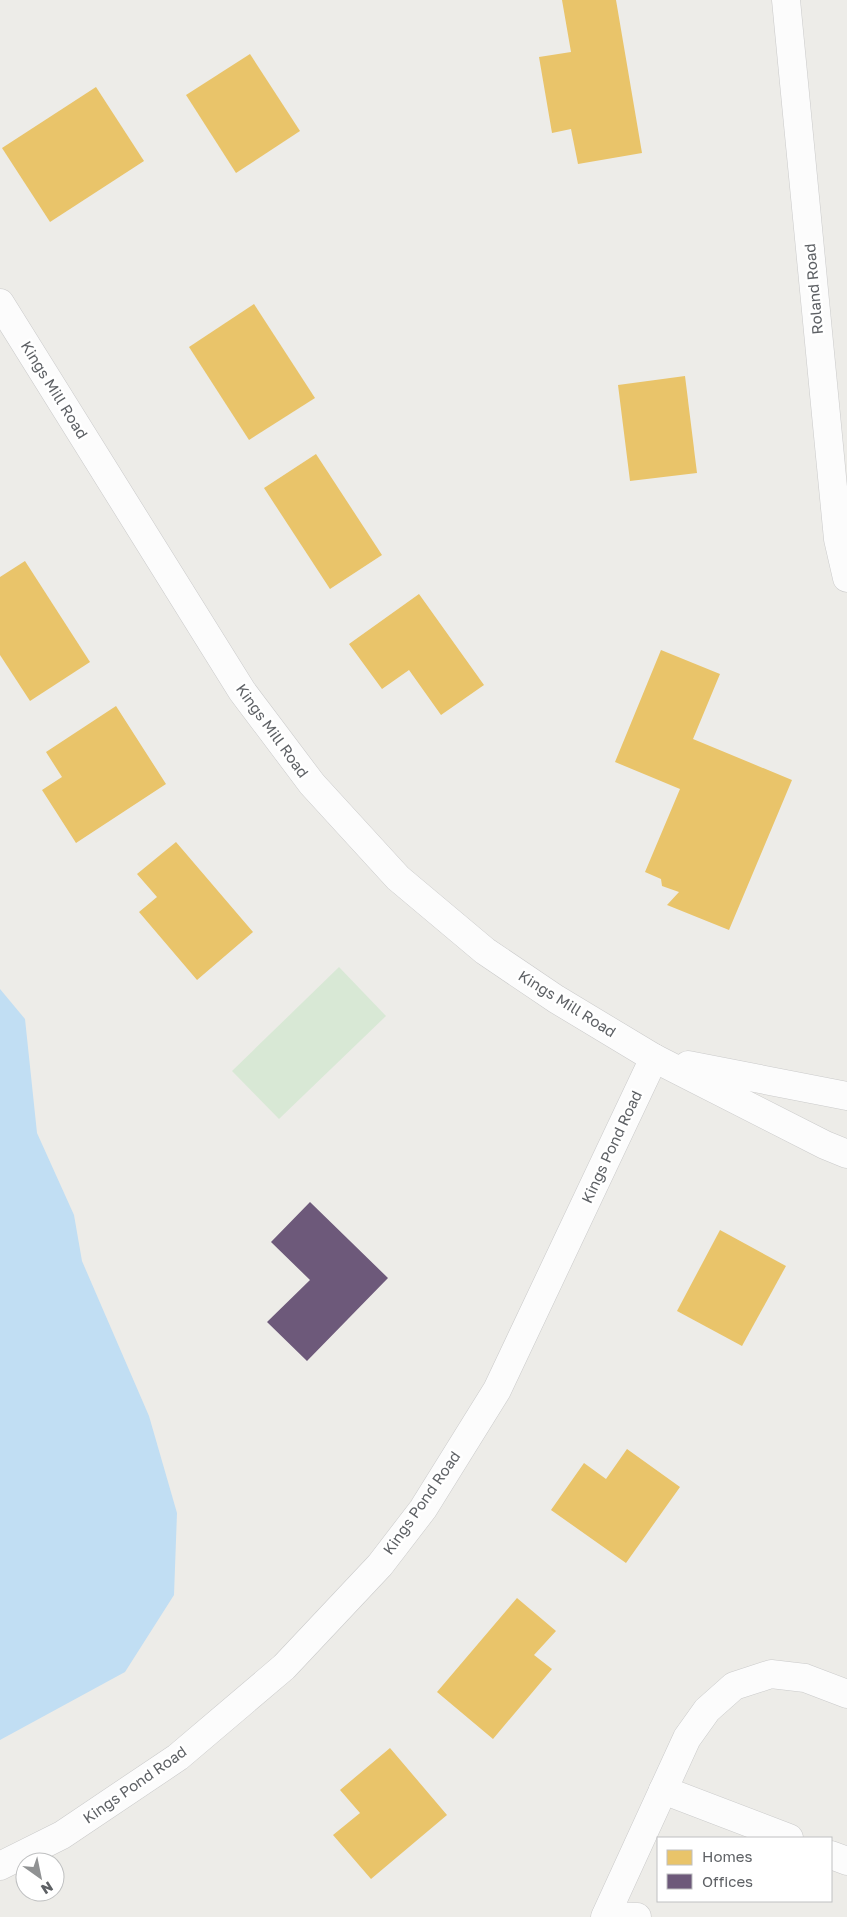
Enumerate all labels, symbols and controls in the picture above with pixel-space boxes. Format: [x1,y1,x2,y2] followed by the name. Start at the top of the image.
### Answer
[800,243,826,335] street label: Roland Road
[18,337,92,442] street label: Kings Mill Road
[233,680,313,781] street label: Kings Mill Road
[515,966,620,1040] street label: Kings Mill Road
[577,1087,645,1206] street label: Kings Pond Road
[379,1447,464,1558] street label: Kings Pond Road
[79,1742,190,1827] street label: Kings Pond Road
[657,1837,832,1902] legend
[702,1847,752,1865] text: Homes
[15,1852,65,1902] north arrow
[702,1872,753,1890] text: Offices
[38,1878,56,1898] text: N

